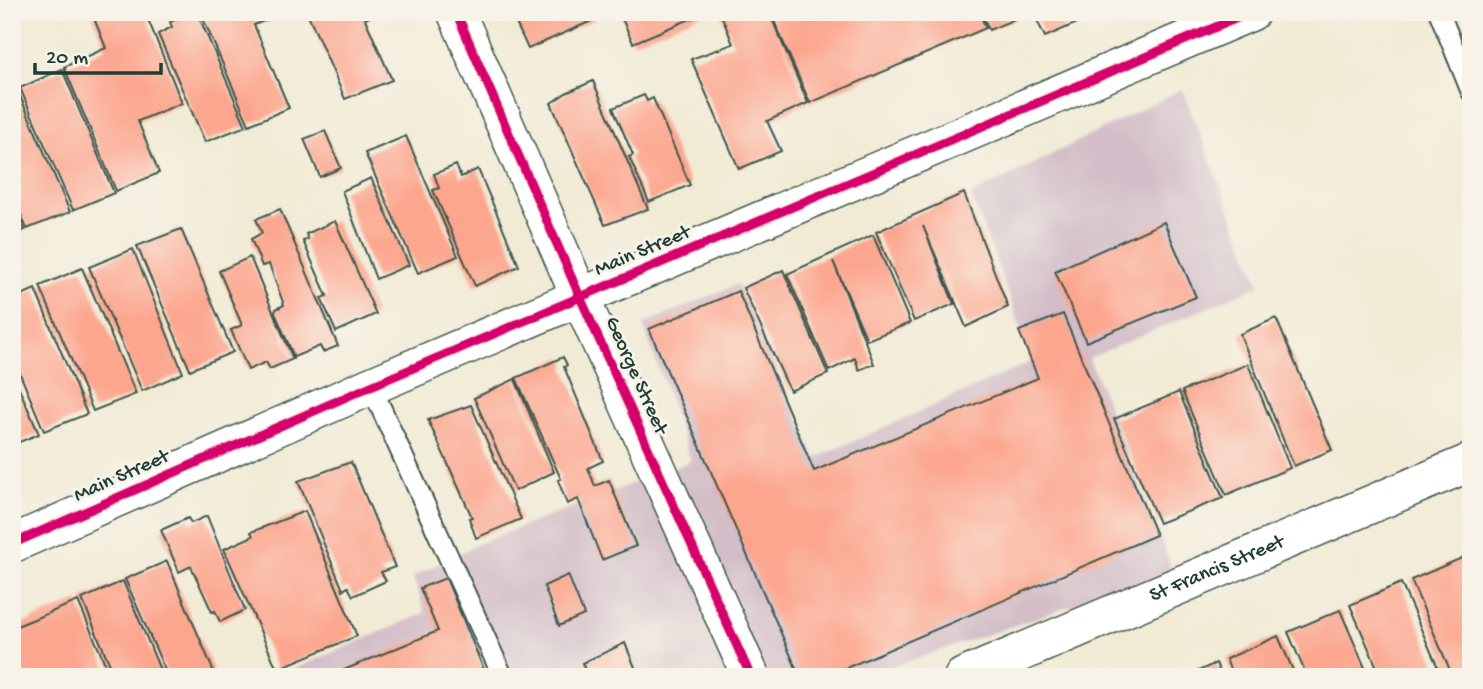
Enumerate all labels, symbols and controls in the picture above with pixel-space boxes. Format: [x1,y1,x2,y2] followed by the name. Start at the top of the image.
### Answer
[35,32,161,76] scale bar
[46,47,88,72] text: 20 m
[591,220,697,283] street label: Main Street
[598,313,673,441] street label: George Street
[70,444,176,509] street label: Main Street
[1146,529,1290,609] street label: St Francis Street

